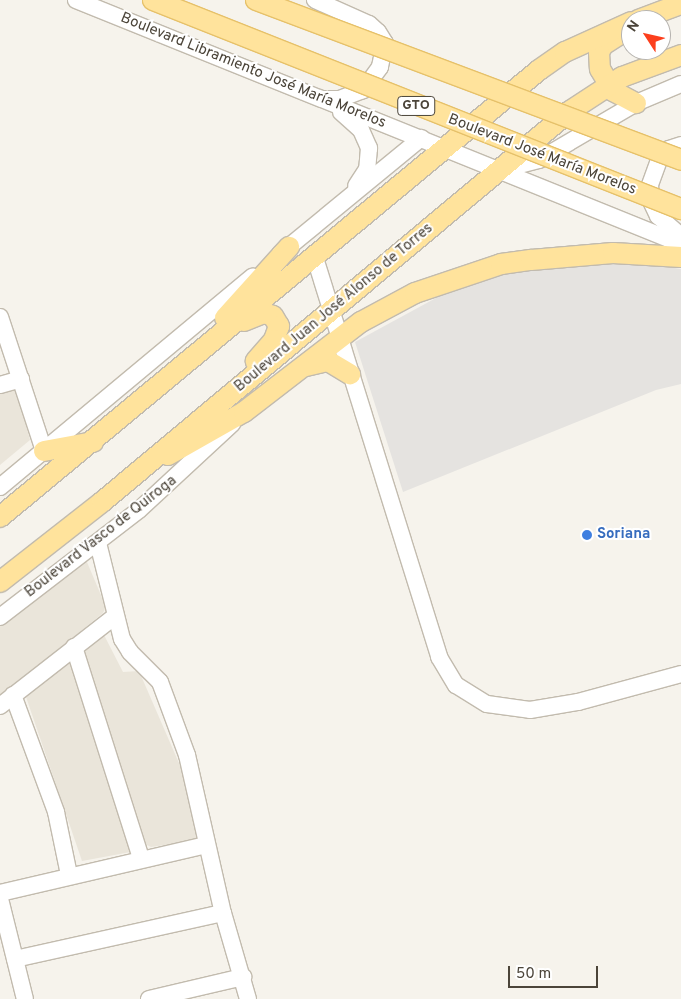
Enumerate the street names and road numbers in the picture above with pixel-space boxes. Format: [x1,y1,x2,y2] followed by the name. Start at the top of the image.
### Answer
[118,9,388,133] street label: Boulevard Libramiento José María Morelos
[396,94,436,118] road number: GTO
[445,111,639,199] street label: Boulevard José María Morelos
[231,219,437,397] street label: Boulevard Juan José Alonso de Torres
[21,472,181,602] street label: Boulevard Vasco de Quiroga

